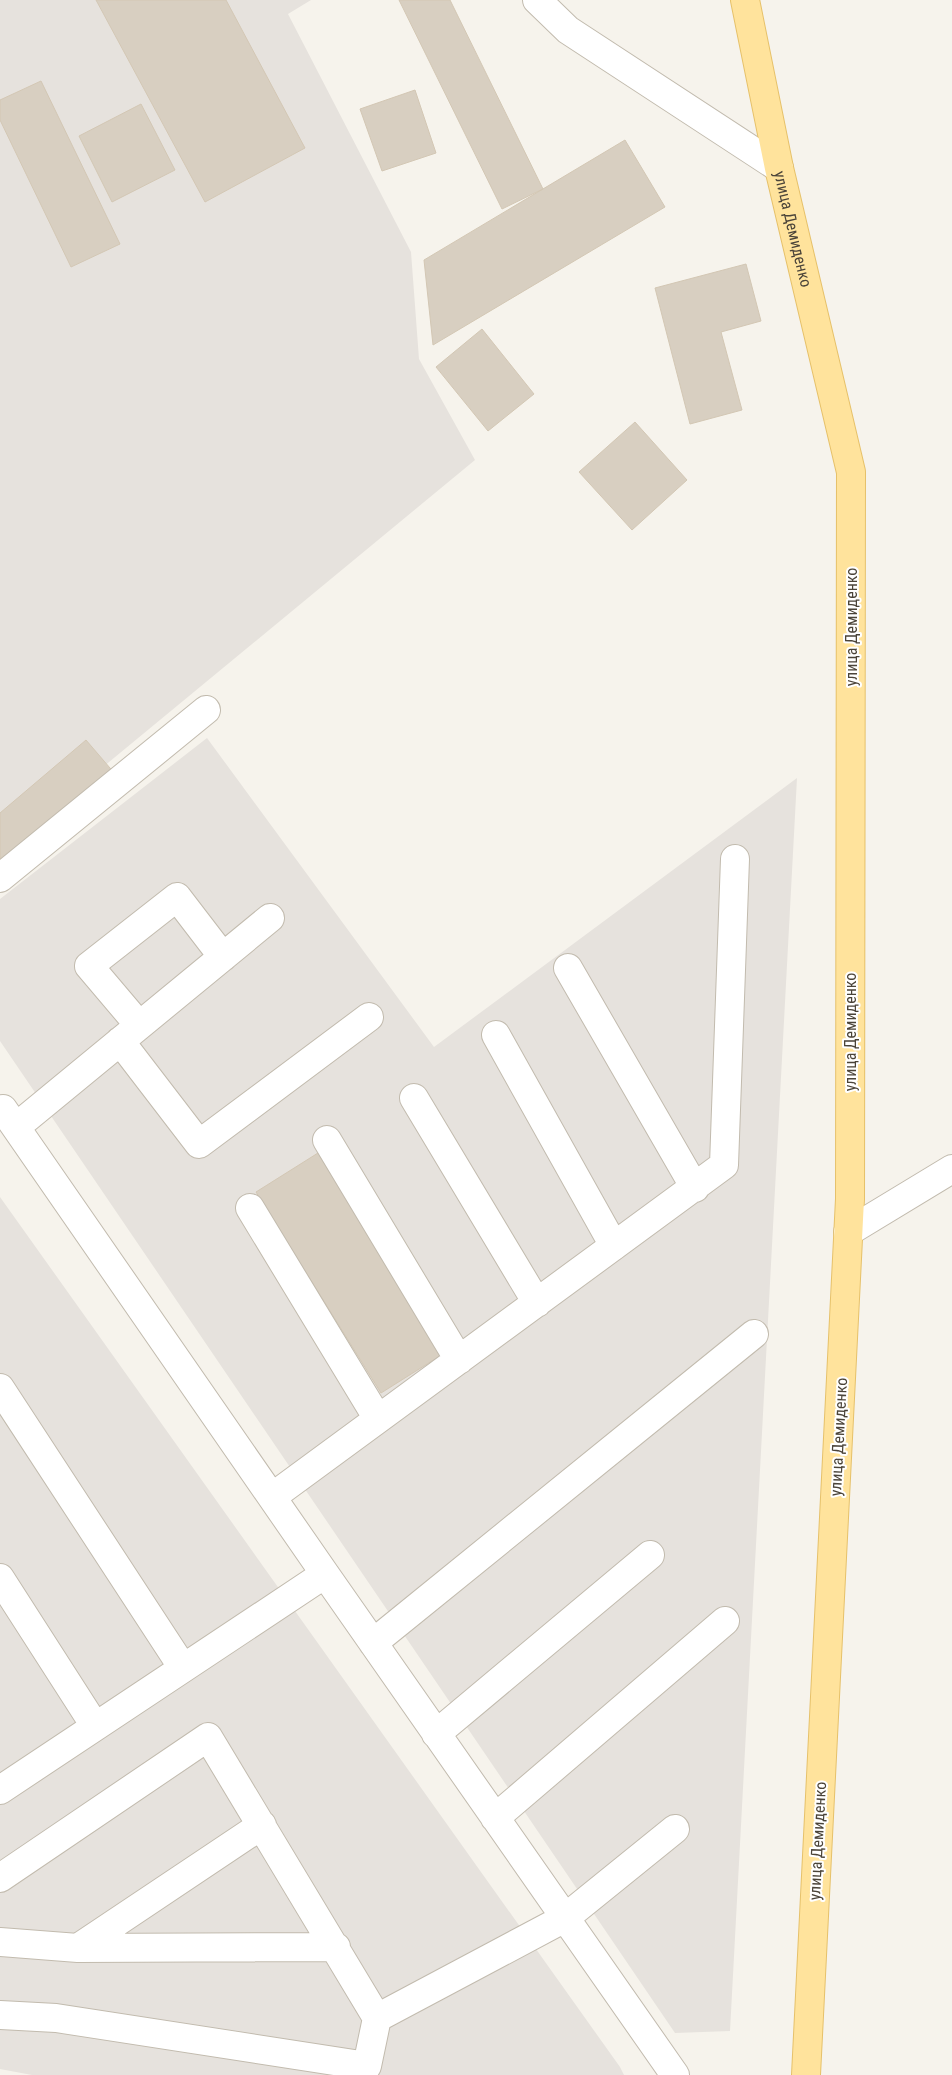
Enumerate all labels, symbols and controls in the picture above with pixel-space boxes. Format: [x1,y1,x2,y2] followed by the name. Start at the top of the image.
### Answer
[770,169,816,289] street label: улица Демиденко
[842,568,861,686] street label: улица Демиденко
[841,973,860,1091] street label: улица Демиденко
[826,1377,851,1497] street label: улица Демиденко
[805,1781,830,1901] street label: улица Демиденко

